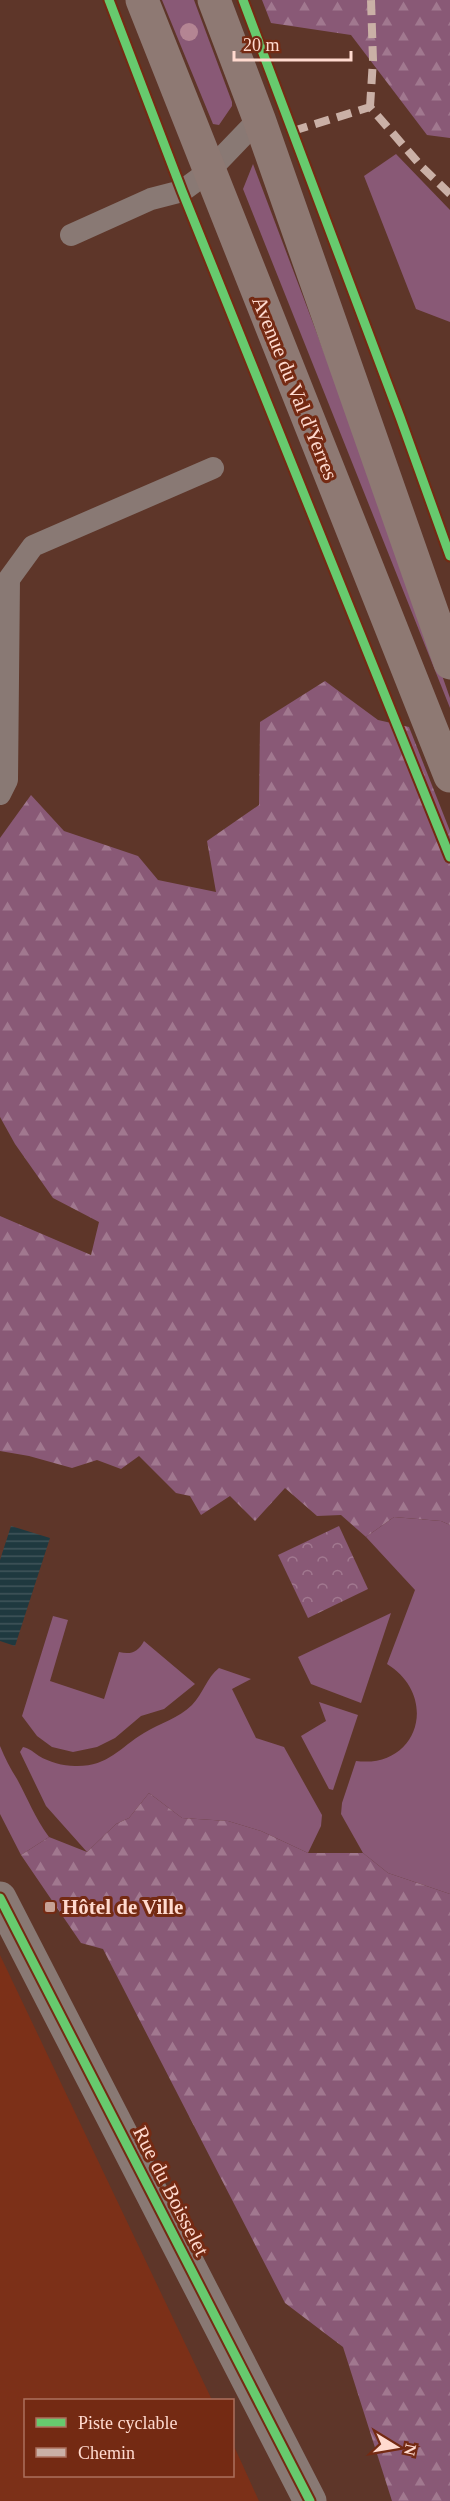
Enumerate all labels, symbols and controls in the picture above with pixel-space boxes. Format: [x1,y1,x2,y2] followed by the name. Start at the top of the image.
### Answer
[234,24,351,62] scale bar
[243,35,280,55] text: 20 m
[247,293,343,483] street label: Avenue du Val d'Yerres
[62,1895,183,1919] place label: Hôtel de Ville
[43,1900,57,1914] marker: Hôtel de Ville
[128,2122,214,2260] street label: Rue du Boisselet
[24,2399,234,2477] legend
[78,2413,177,2433] text: Piste cyclable
[366,2417,426,2477] north arrow
[401,2442,420,2457] text: N
[78,2443,135,2463] text: Chemin

